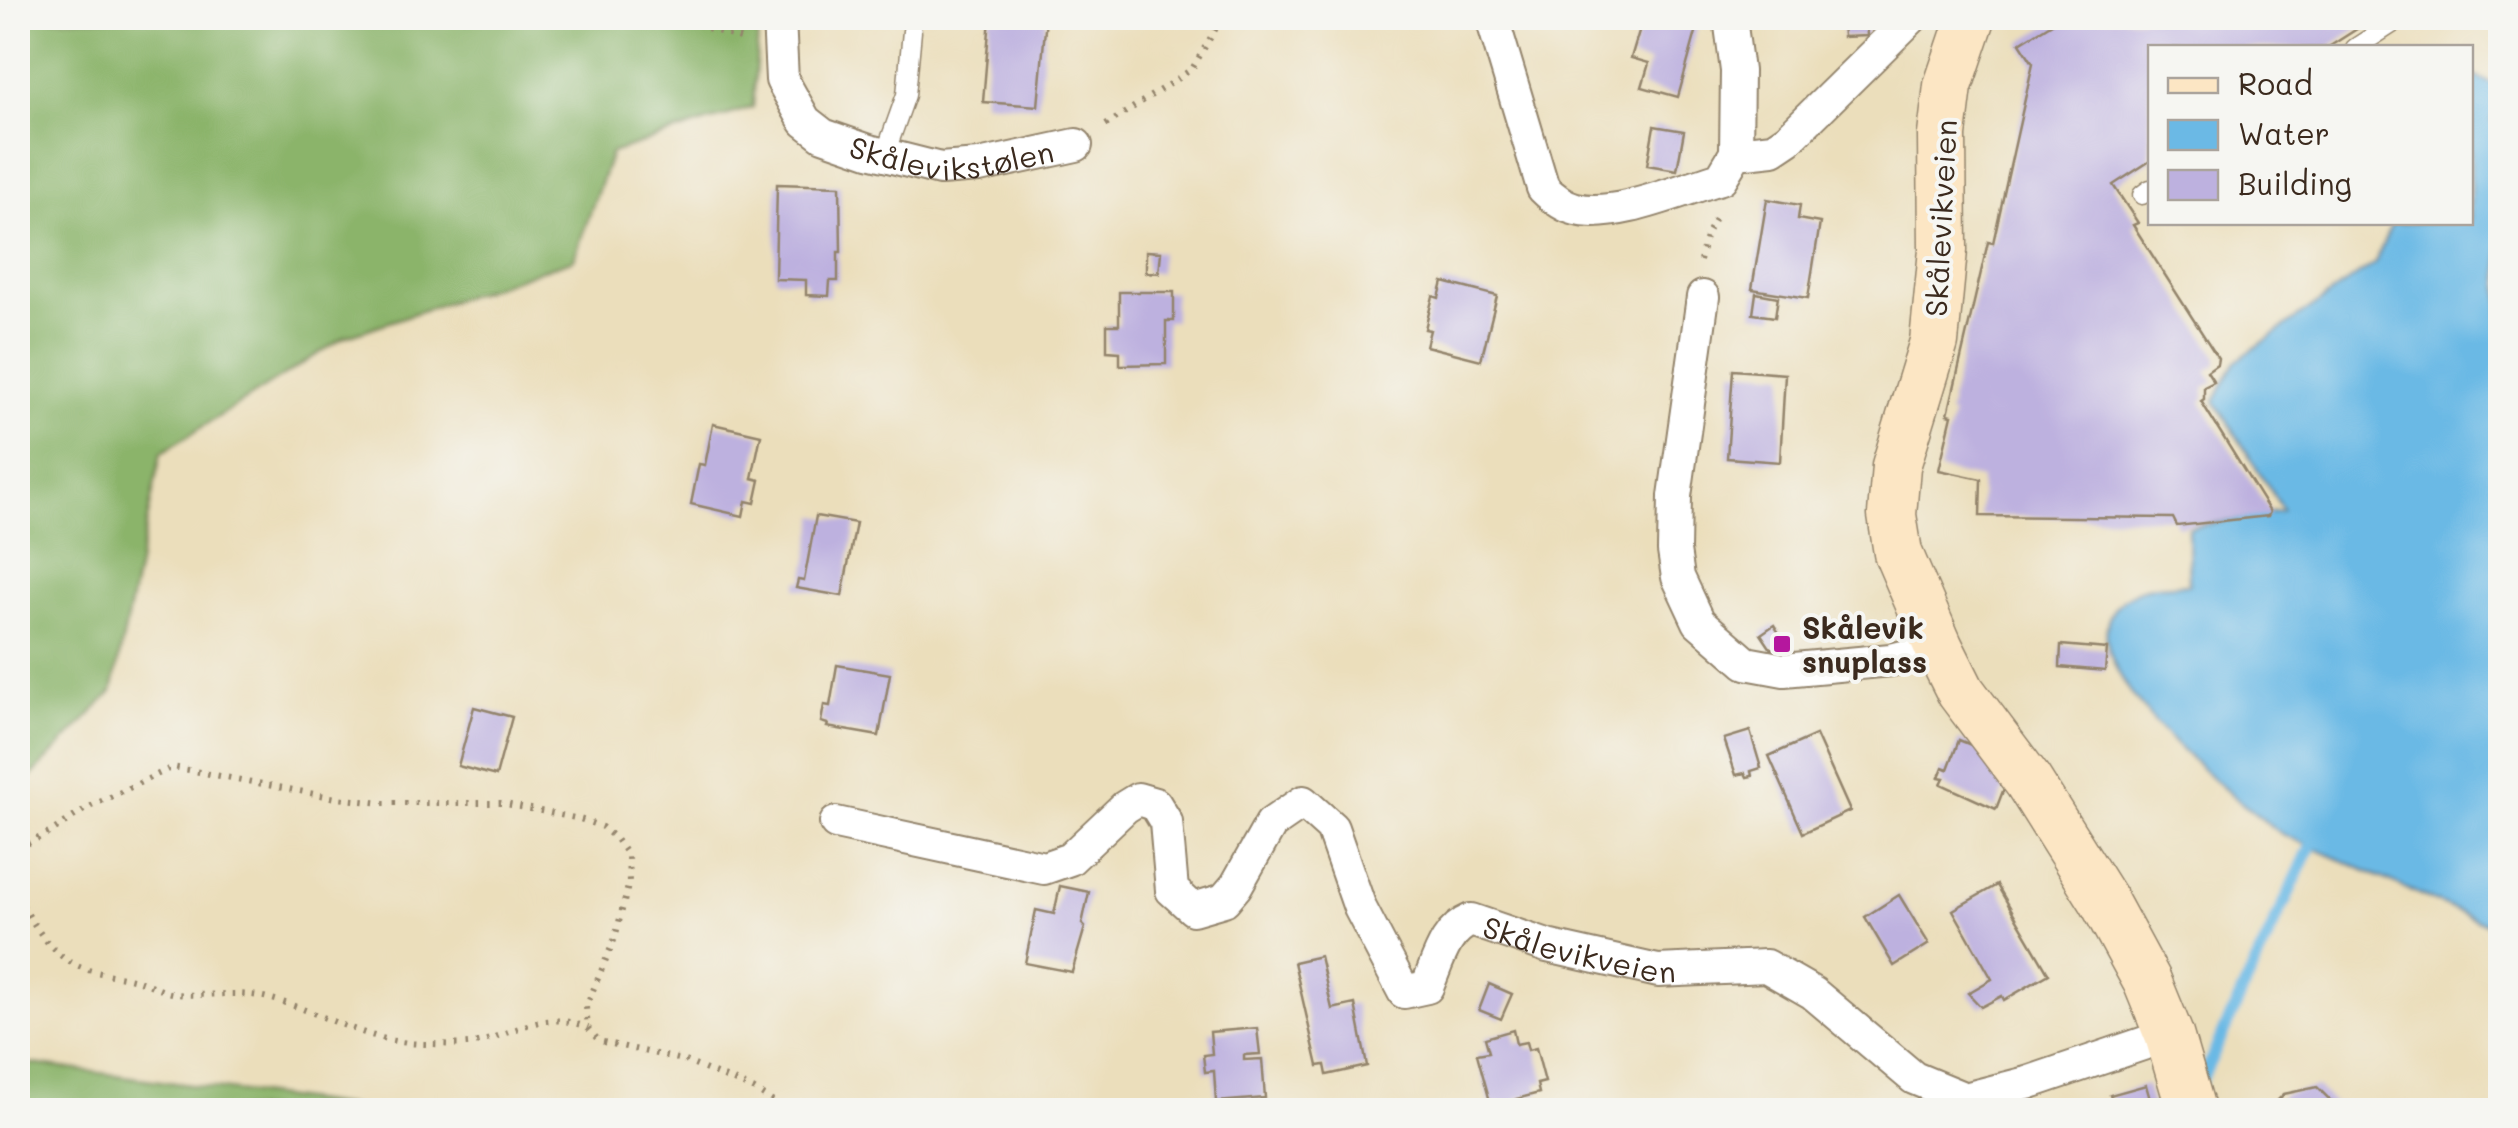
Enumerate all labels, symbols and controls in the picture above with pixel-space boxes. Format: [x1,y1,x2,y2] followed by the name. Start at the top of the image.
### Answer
[2148,45,2473,225] legend
[2238,63,2313,103] text: Road
[2238,113,2330,153] text: Water
[1915,118,1965,318] street label: Skålevikveien
[844,126,1057,189] street label: Skålevikstølen
[2238,163,2352,203] text: Building
[1802,607,1927,681] place label: Skålevik snuplass
[1771,633,1793,655] marker: Skålevik snuplass
[1478,906,1676,991] street label: Skålevikveien

